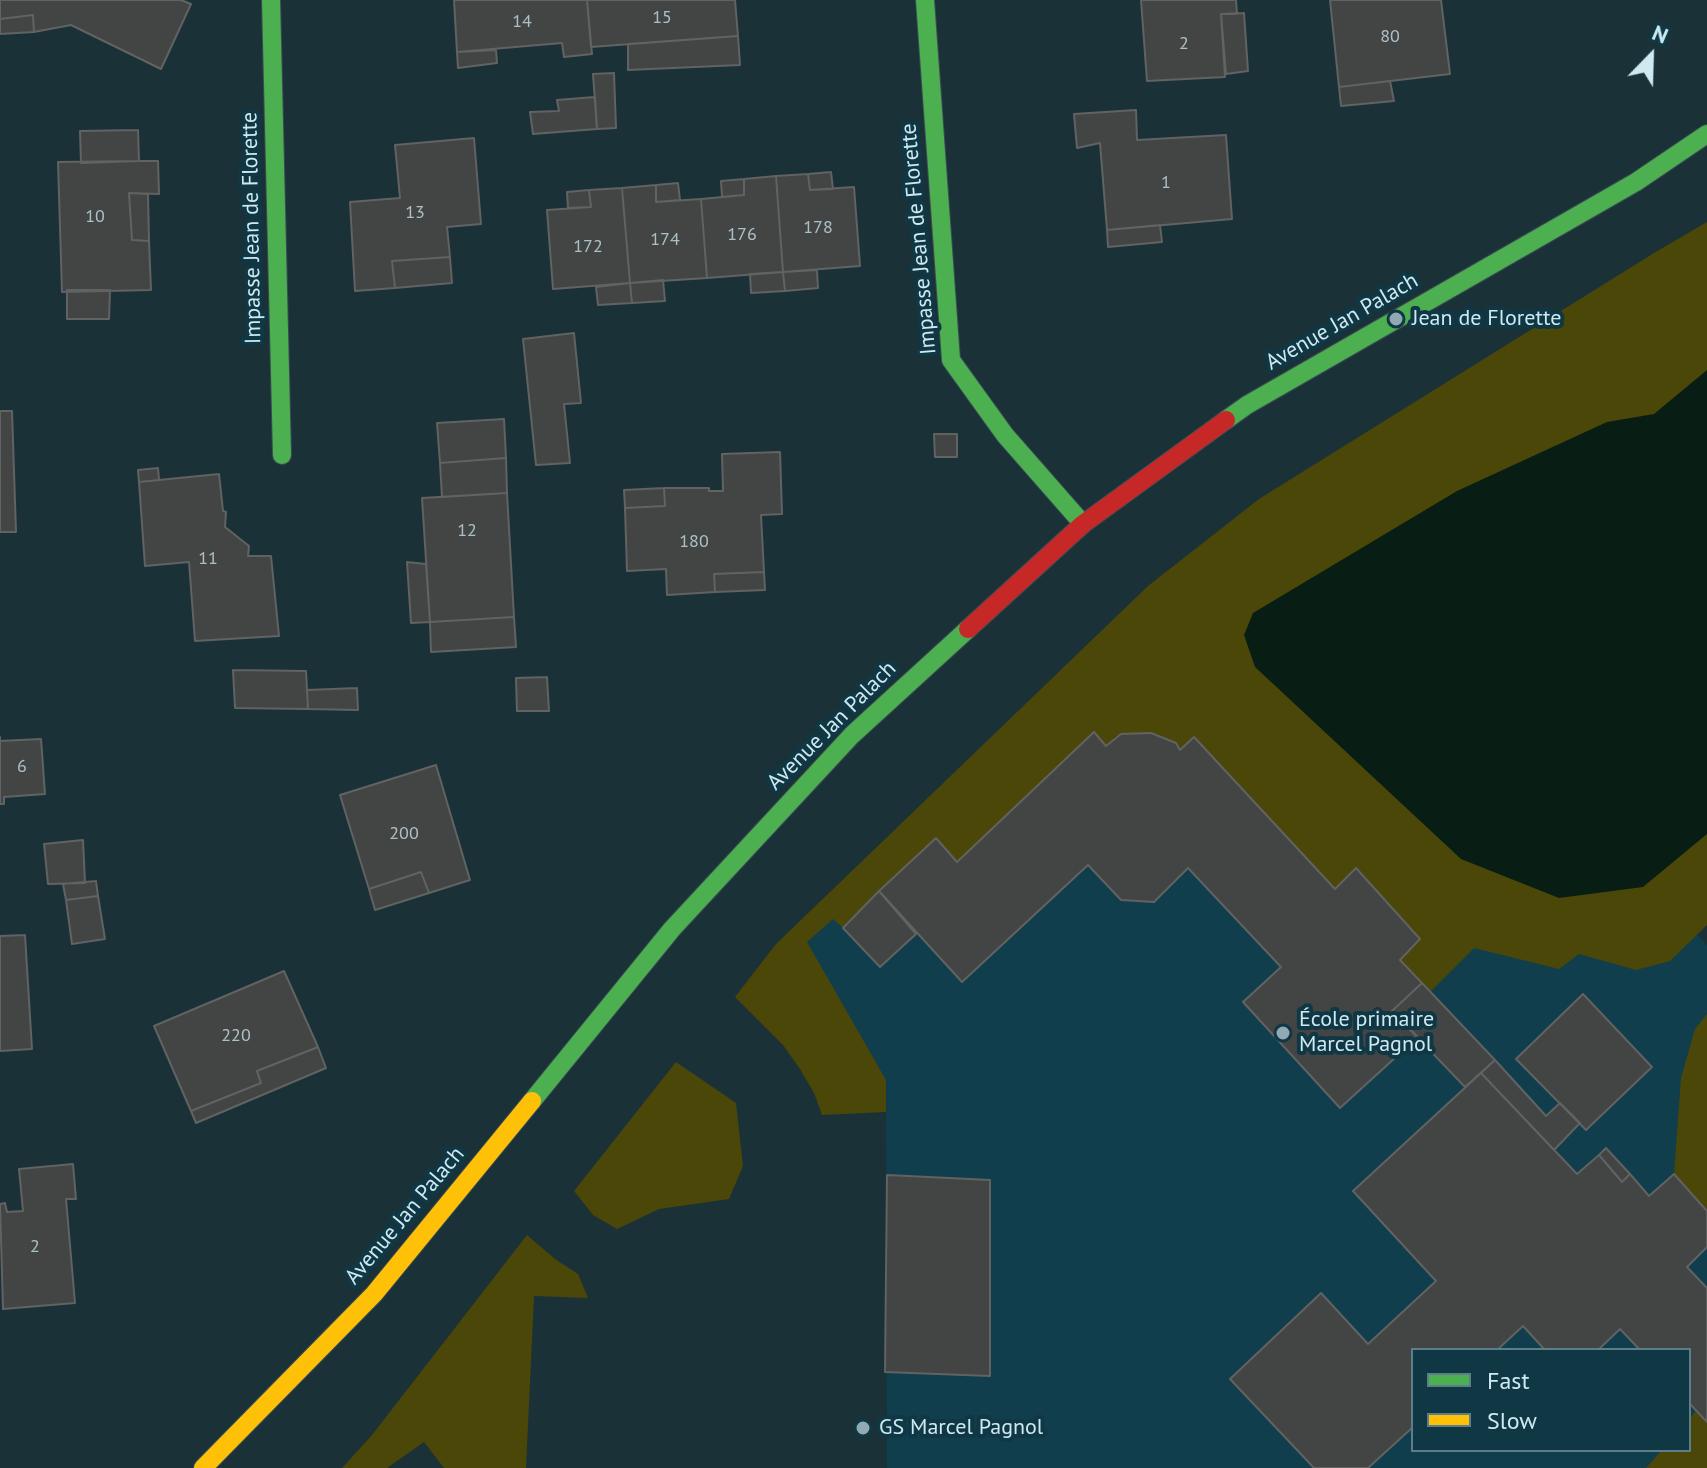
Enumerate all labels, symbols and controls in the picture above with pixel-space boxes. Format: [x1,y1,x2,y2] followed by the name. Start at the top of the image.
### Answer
[652,7,672,29] house number: 15
[512,11,532,33] house number: 14
[1611,16,1691,96] north arrow
[1648,18,1673,50] text: N
[1380,26,1400,48] house number: 80
[1179,33,1189,55] house number: 2
[237,112,267,344] street label: Impasse Jean de Florette
[896,122,942,356] street label: Impasse Jean de Florette
[1161,172,1171,194] house number: 1
[405,202,425,224] house number: 13
[85,206,105,228] house number: 10
[803,217,833,239] house number: 178
[727,224,757,246] house number: 176
[650,229,680,251] house number: 174
[573,236,603,258] house number: 172
[1261,268,1423,376] street label: Avenue Jan Palach
[1412,306,1561,332] place label: Jean de Florette
[1387,310,1405,328] marker: Jean de Florette
[457,520,477,542] house number: 12
[679,531,709,553] house number: 180
[198,548,218,570] house number: 11
[762,656,902,796] street label: Avenue Jan Palach
[17,756,27,778] house number: 6
[389,823,419,845] house number: 200
[1299,1007,1434,1058] place label: École primaire Marcel Pagnol
[1274,1024,1292,1042] marker: École primaire Marcel Pagnol
[221,1025,251,1047] house number: 220
[340,1142,470,1290] street label: Avenue Jan Palach
[30,1236,40,1258] house number: 2
[1411,1348,1691,1452] legend
[1487,1365,1530,1396] text: Fast
[1487,1405,1537,1436] text: Slow
[879,1415,1043,1441] place label: GS Marcel Pagnol
[854,1419,872,1437] marker: GS Marcel Pagnol

